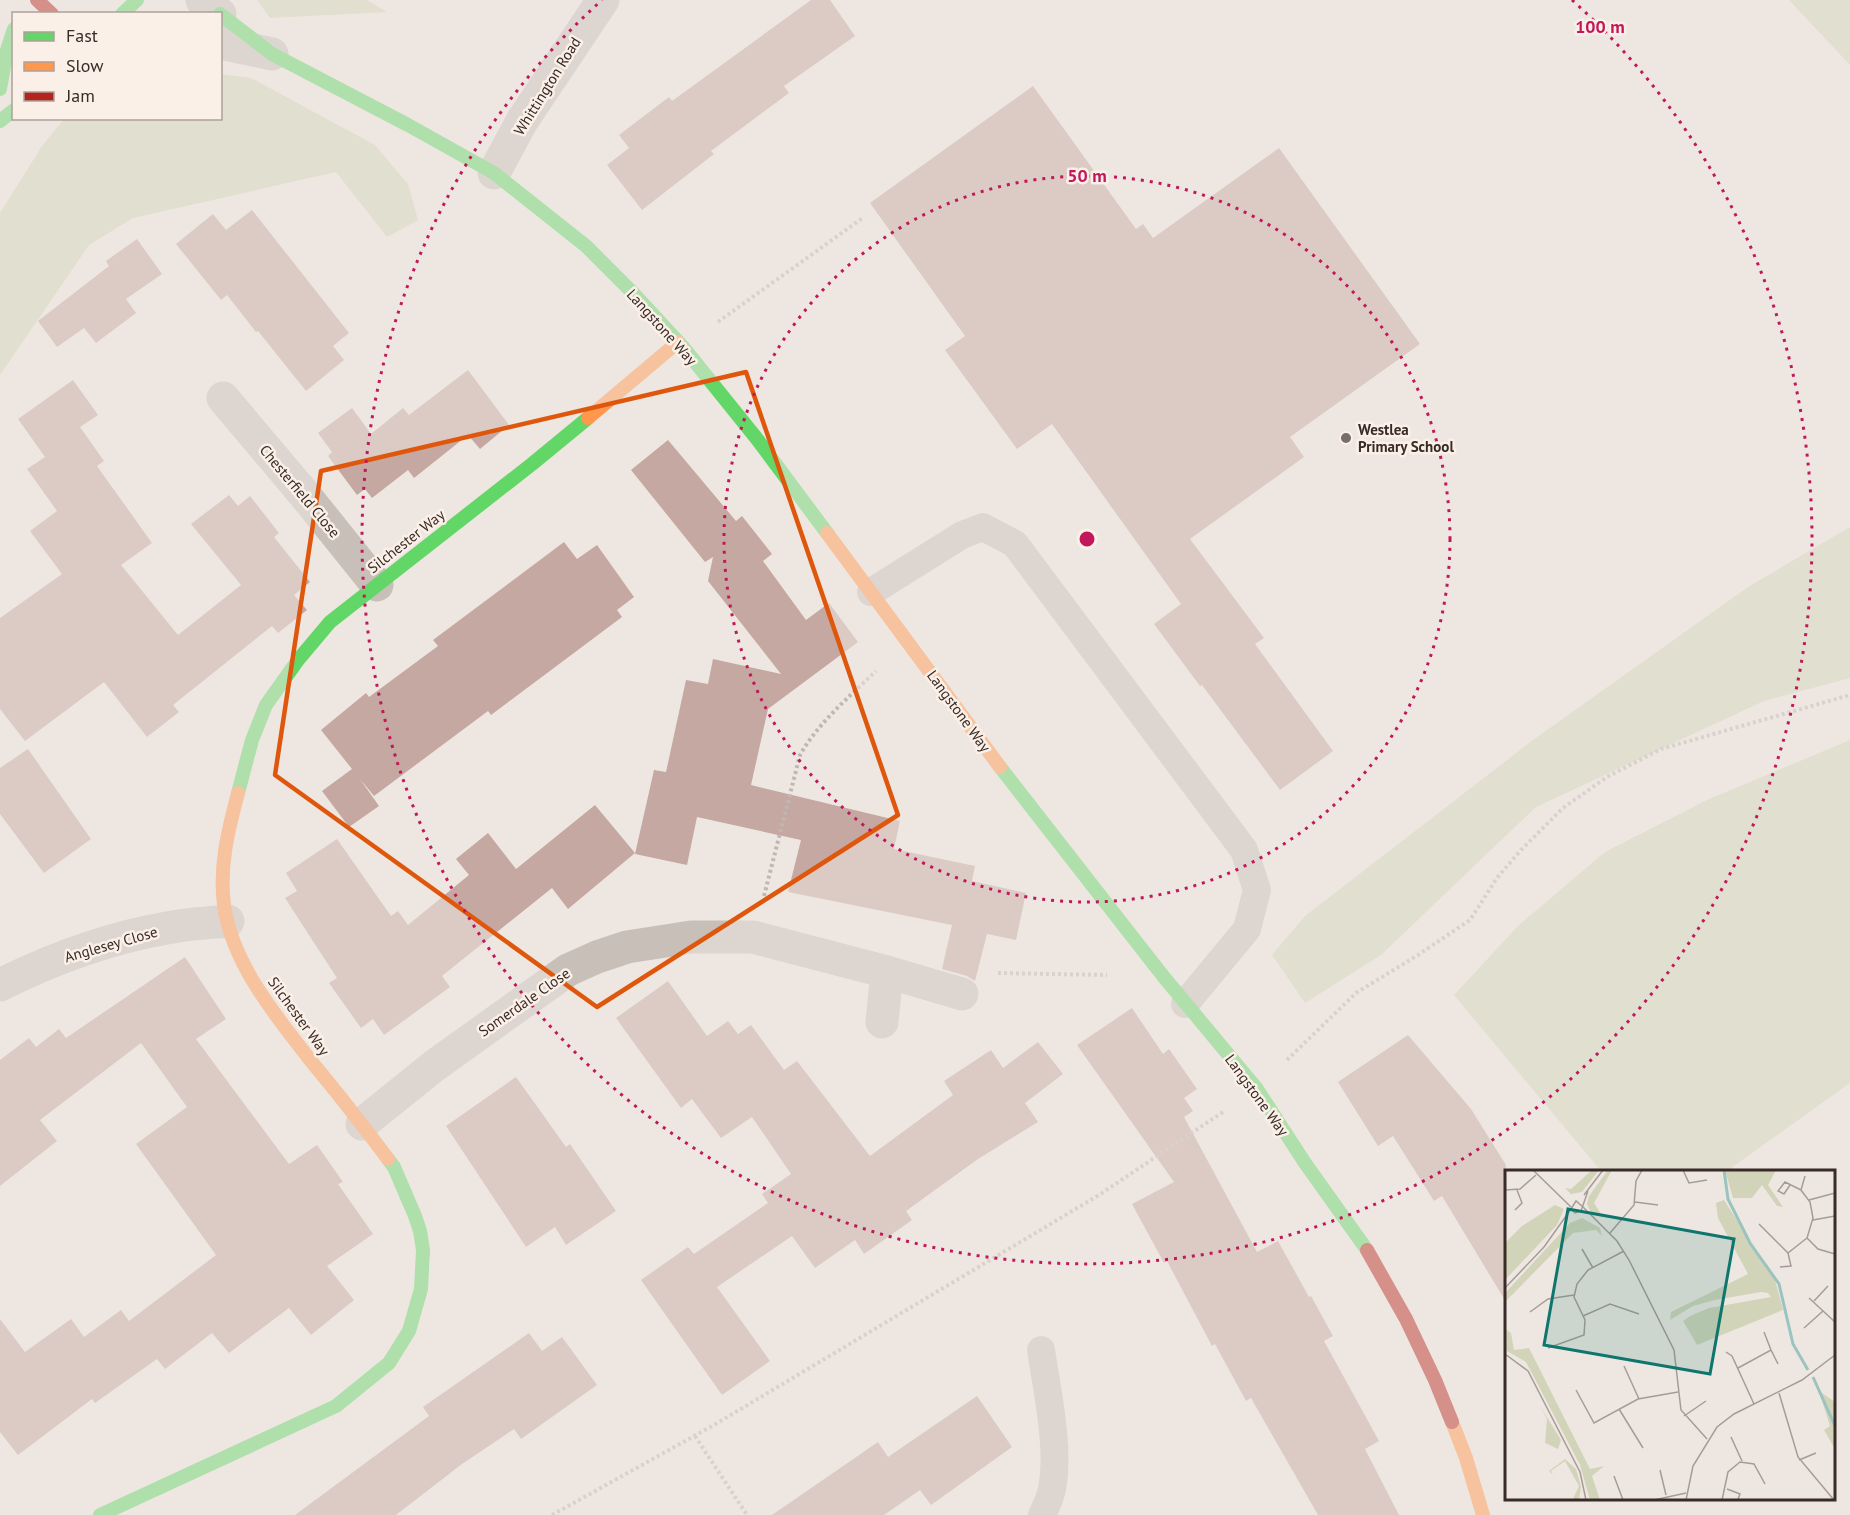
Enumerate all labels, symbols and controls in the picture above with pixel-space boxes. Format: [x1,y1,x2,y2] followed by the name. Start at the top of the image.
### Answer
[12,12,222,120] legend
[1575,15,1625,38] text: 100 m
[66,24,98,47] text: Fast
[509,33,585,139] street label: Whittington Road
[66,54,104,77] text: Slow
[65,84,95,107] text: Jam
[1067,164,1107,187] text: 50 m
[623,285,701,369] street label: Langstone Way
[1358,420,1454,456] place label: Westlea Primary School
[1339,431,1353,445] marker: Westlea Primary School
[256,441,344,541] street label: Chesterfield Close
[364,505,448,577] street label: Silchester Way
[1077,529,1097,549] centre of rings
[923,666,995,756] street label: Langstone Way
[62,922,160,966] street label: Anglesey Close
[475,963,573,1041] street label: Somerdale Close
[264,973,334,1059] street label: Silchester Way
[1221,1050,1293,1140] street label: Langstone Way
[1505,1170,1835,1500] inset map

